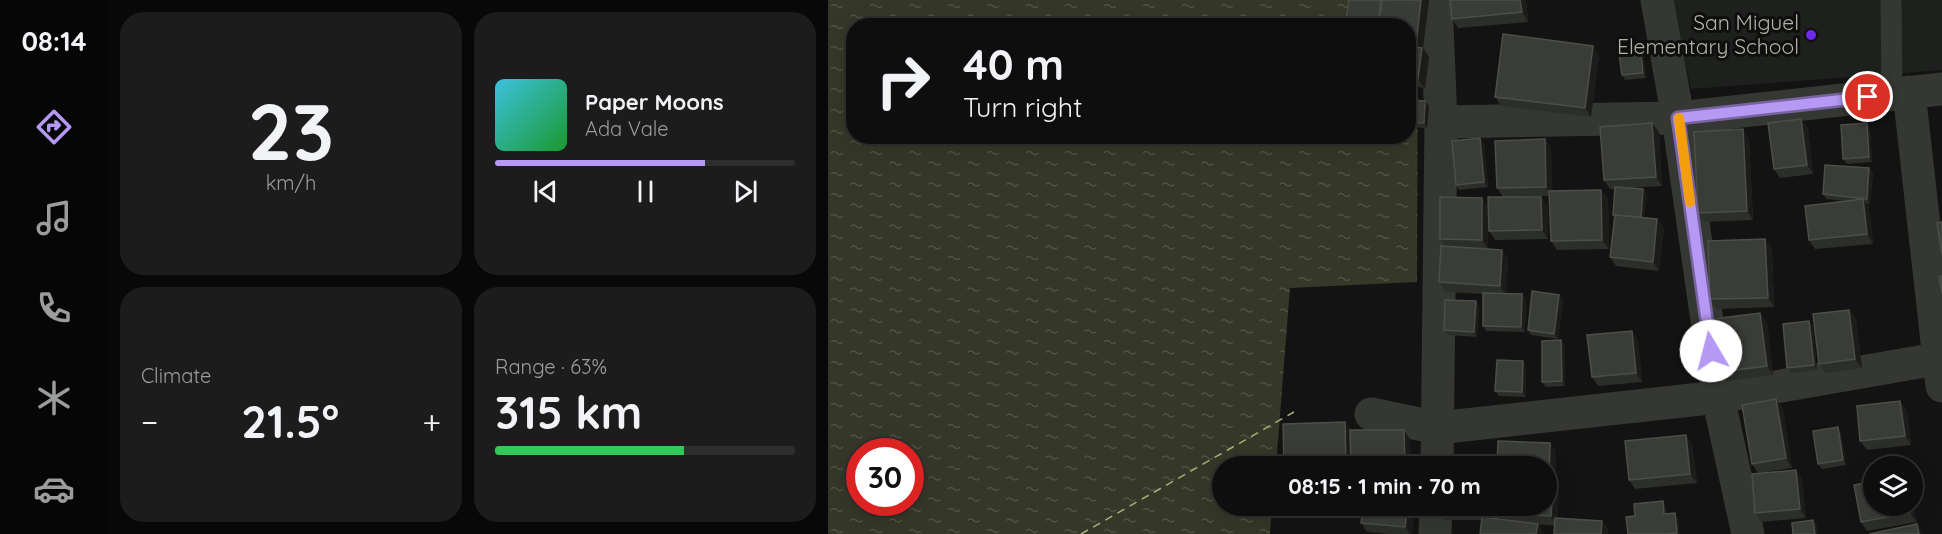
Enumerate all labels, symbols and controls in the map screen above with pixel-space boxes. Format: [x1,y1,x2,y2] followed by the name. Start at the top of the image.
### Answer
[1617,9,1799,59] place label: San Miguel Elementary School
[21,24,87,58] text: 08:14
[1804,28,1818,42] marker: San Miguel Elementary School
[963,38,1064,91] text: 40 m
[864,42,942,120] icon: right
[1842,71,1893,122] pin
[1851,80,1884,113] icon: arrive
[248,82,334,180] text: 23
[585,88,724,116] text: Paper Moons
[963,90,1082,124] text: Turn right
[33,106,75,148] icon: directions
[585,116,669,141] text: Ada Vale
[266,170,316,195] text: km/h
[529,175,562,208] icon: previous
[629,175,662,208] icon: pause
[729,175,762,208] icon: next
[33,197,75,239] icon: music
[33,287,75,329] icon: phone
[1679,319,1743,383] position arrow
[495,354,607,379] text: Range · 63%
[141,363,211,388] text: Climate
[33,377,75,419] icon: climate
[495,384,642,440] text: 315 km
[241,393,339,449] text: 21.5°
[141,401,158,442] text: −
[422,401,441,442] text: +
[846,438,924,516] speed limit sign: 30
[1863,456,1923,516] map controls
[1863,456,1923,516] button: layers
[33,468,75,510] icon: car
[1288,472,1481,500] text: 08:15 · 1 min · 70 m

